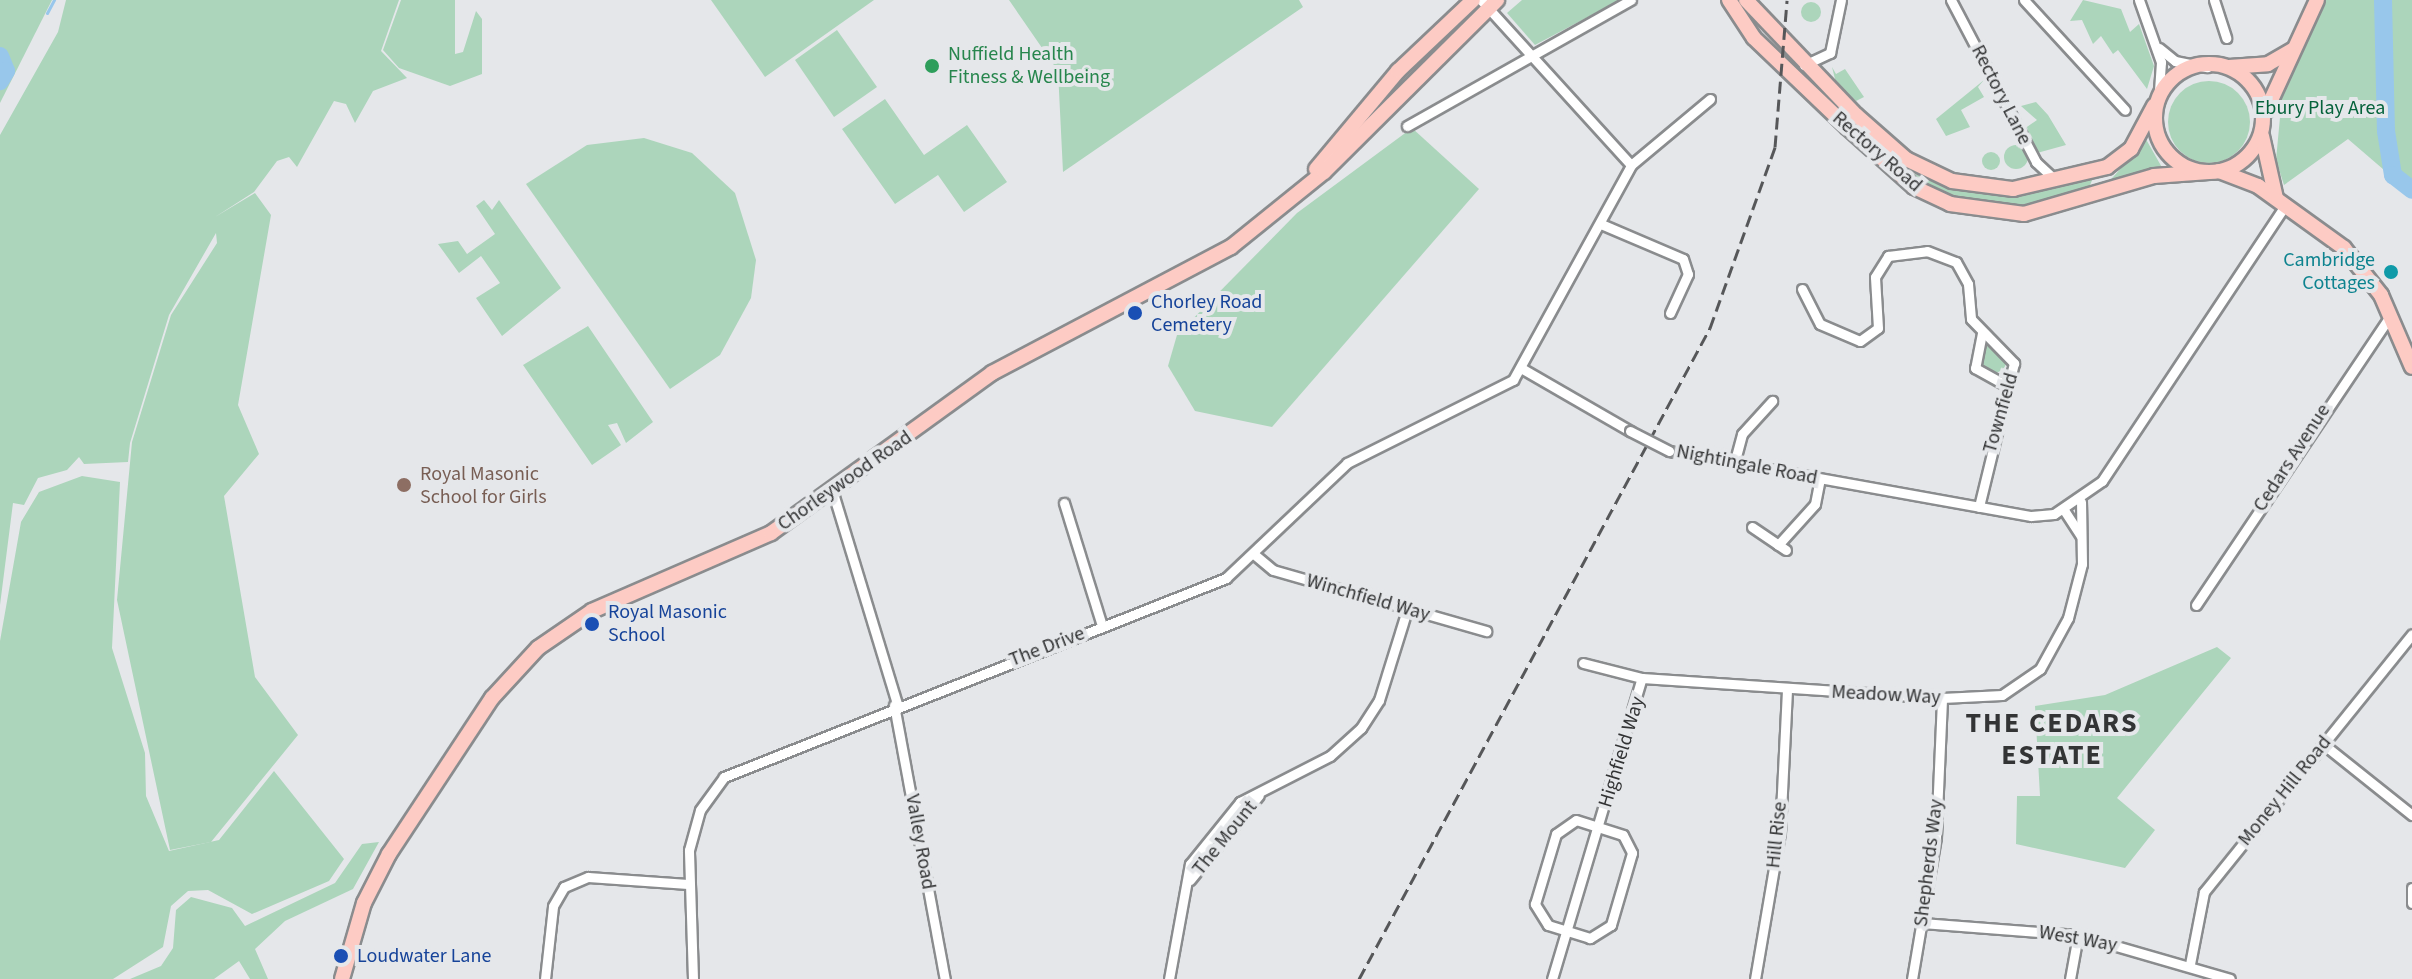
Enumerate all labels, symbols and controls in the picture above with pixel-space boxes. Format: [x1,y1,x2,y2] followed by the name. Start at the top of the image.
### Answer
[1966,41,2036,149] street label: Rectory Lane
[948,42,1110,89] place label: Nuffield Health Fitness & Wellbeing
[923,57,941,75] marker: Nuffield Health Fitness & Wellbeing
[2255,96,2385,120] park label: Ebury Play Area
[1827,107,1927,197] street label: Rectory Road
[2283,248,2375,295] place label: Cambridge Cottages
[2382,263,2400,281] marker: Cambridge Cottages
[1151,290,1262,337] place label: Chorley Road Cemetery
[1126,304,1144,322] marker: Chorley Road Cemetery
[1978,370,2024,456] street label: Townfield
[2248,400,2336,516] street label: Cedars Avenue
[773,426,917,536] street label: Chorleywood Road
[1674,440,1820,490] street label: Nightingale Road
[420,462,547,509] place label: Royal Masonic School for Girls
[395,476,413,494] marker: Royal Masonic School for Girls
[1304,569,1432,627] street label: Winchfield Way
[608,600,727,647] place label: Royal Masonic School
[583,615,601,633] marker: Royal Masonic School
[1006,622,1088,672] street label: The Drive
[1831,680,1941,710] street label: Meadow Way
[1594,694,1650,810] street label: Highfield Way
[1966,706,2138,772] district label: THE CEDARS ESTATE
[2233,731,2337,851] street label: Money Hill Road
[900,792,940,892] street label: Valley Road
[1188,796,1262,880] street label: The Mount
[1909,798,1949,928] street label: Shepherds Way
[1762,801,1792,869] street label: Hill Rise
[2037,920,2119,958] street label: West Way
[357,944,491,968] place label: Loudwater Lane
[332,947,350,965] marker: Loudwater Lane

